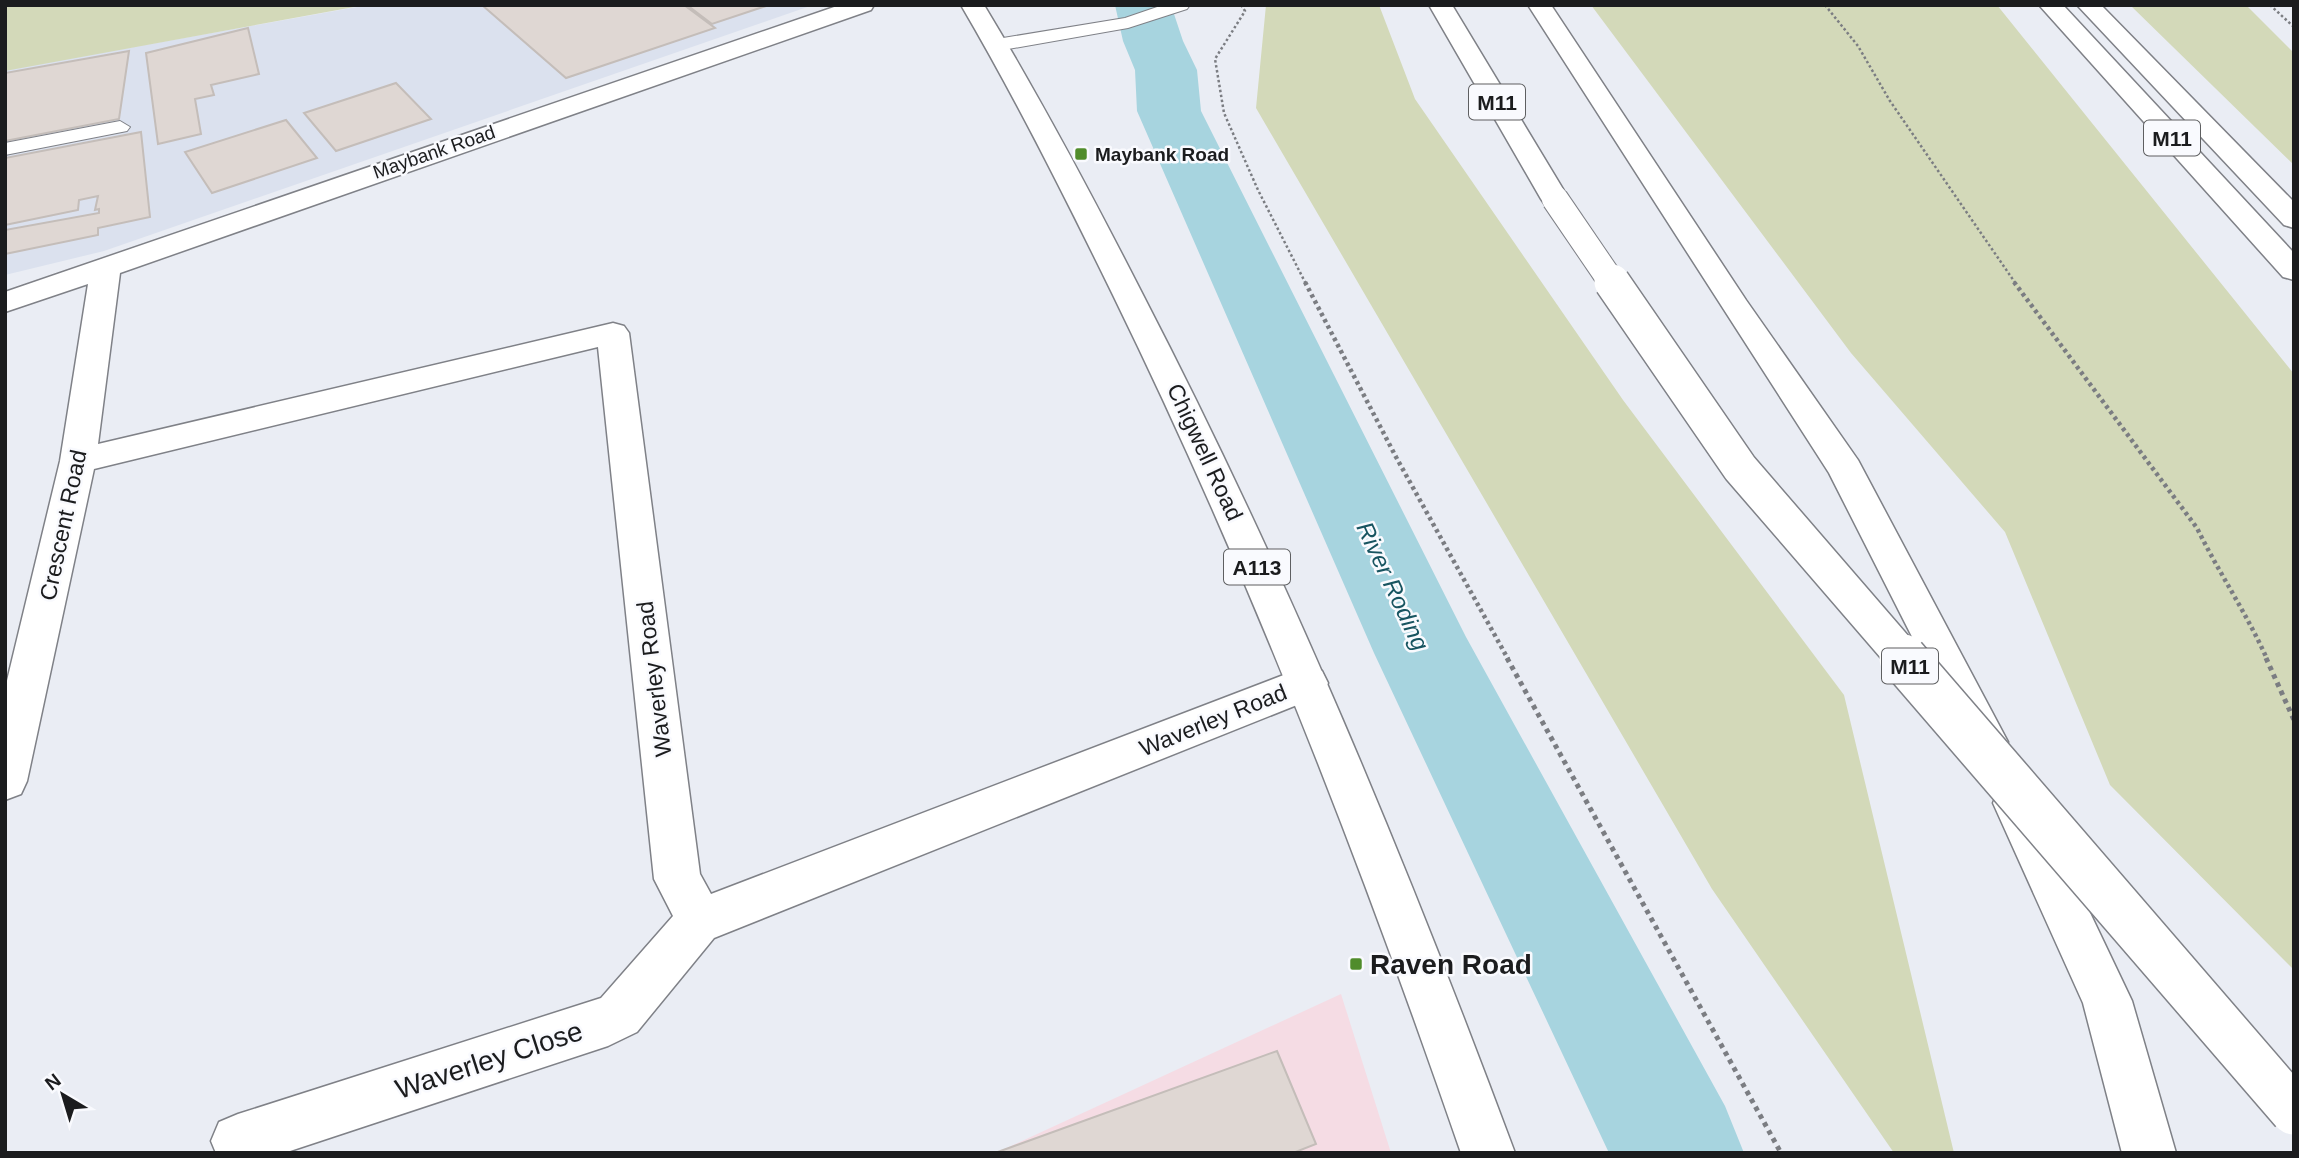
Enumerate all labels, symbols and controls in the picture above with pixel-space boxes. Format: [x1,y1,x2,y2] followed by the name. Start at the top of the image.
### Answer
[1469,84,1525,119] road number: M11
[2144,120,2200,156] road number: M11
[370,121,498,183] street label: Maybank Road
[1095,144,1229,165] place label: Maybank Road
[1073,146,1089,162] marker: Maybank Road
[1162,379,1248,525] street label: Chigwell Road
[34,447,92,603] street label: Crescent Road
[1351,517,1435,655] water label: River Roding
[1224,550,1290,584] road number: A113
[632,600,676,758] street label: Waverley Road
[1882,648,1938,684] road number: M11
[1136,679,1290,761] street label: Waverley Road
[1370,949,1532,980] place label: Raven Road
[1348,956,1364,972] marker: Raven Road
[391,1015,587,1105] street label: Waverley Close
[28,1060,98,1130] north arrow
[41,1069,65,1094] text: N

